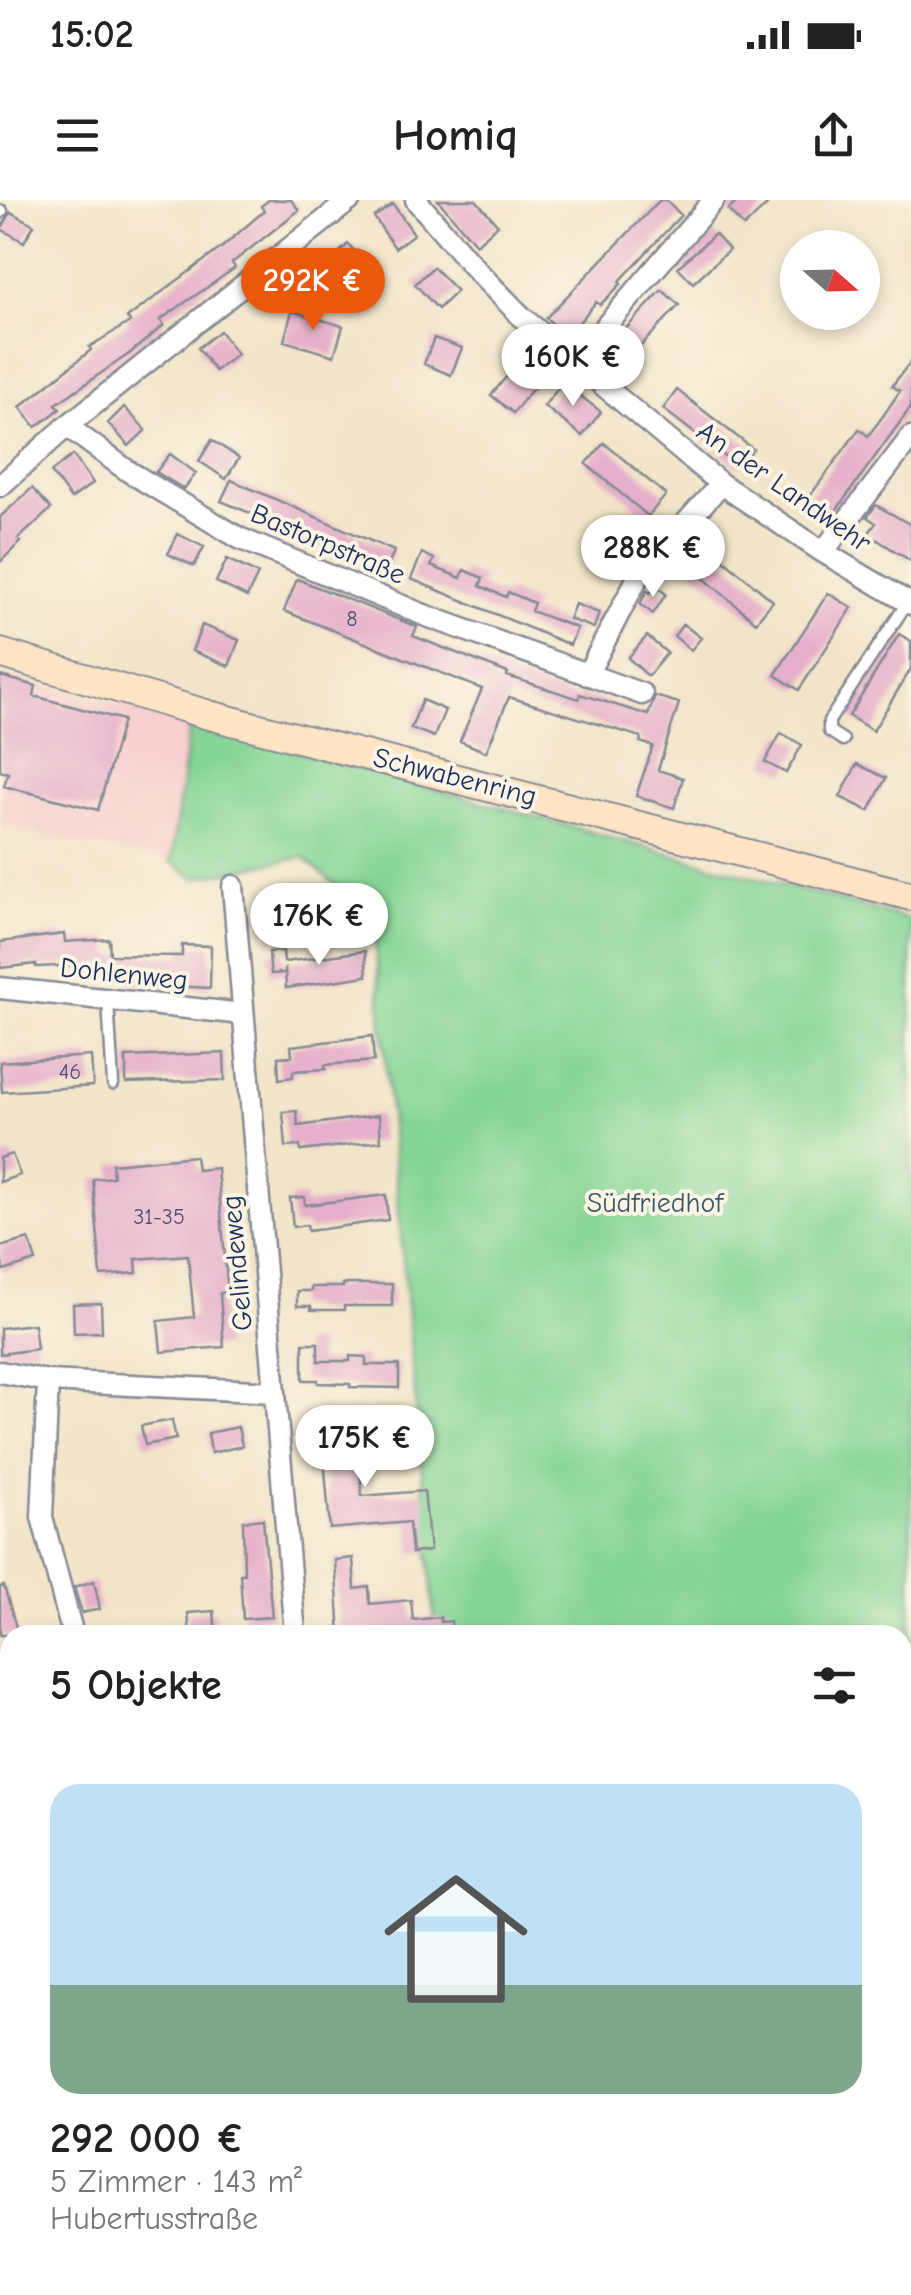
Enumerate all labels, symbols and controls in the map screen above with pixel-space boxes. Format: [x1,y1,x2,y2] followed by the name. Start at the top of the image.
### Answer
[50,13,134,57] text: 15:02
[50,108,105,163] icon: menu
[806,108,861,163] icon: share
[393,109,518,161] text: Homiq
[780,230,880,330] north arrow
[780,230,880,330] map controls
[232,248,394,333] pin: 292K €
[263,262,363,299] text: 292K €
[492,324,654,409] pin: 160K €
[523,338,623,375] text: 160K €
[691,415,877,559] street label: An der Landwehr
[246,497,410,591] street label: Bastorpstraße
[572,515,734,600] pin: 288K €
[603,529,703,566] text: 288K €
[346,606,358,632] house number: 8
[370,741,540,813] street label: Schwabenring
[238,883,400,968] pin: 176K €
[272,897,366,934] text: 176K €
[59,951,189,997] street label: Dohlenweg
[59,1059,81,1085] house number: 46
[587,1187,725,1219] park label: Südfriedhof
[215,1194,259,1332] street label: Gelindeweg
[133,1204,185,1230] house number: 31-35
[284,1405,446,1490] pin: 175K €
[317,1419,413,1456] text: 175K €
[807,1658,862,1713] icon: filters
[50,1661,222,1710] text: 5 Objekte
[366,1849,546,2029] icon: home
[50,2114,245,2163] text: 292 000 €
[50,2163,302,2200] text: 5 Zimmer · 143 m²
[50,2200,258,2237] text: Hubertusstraße

